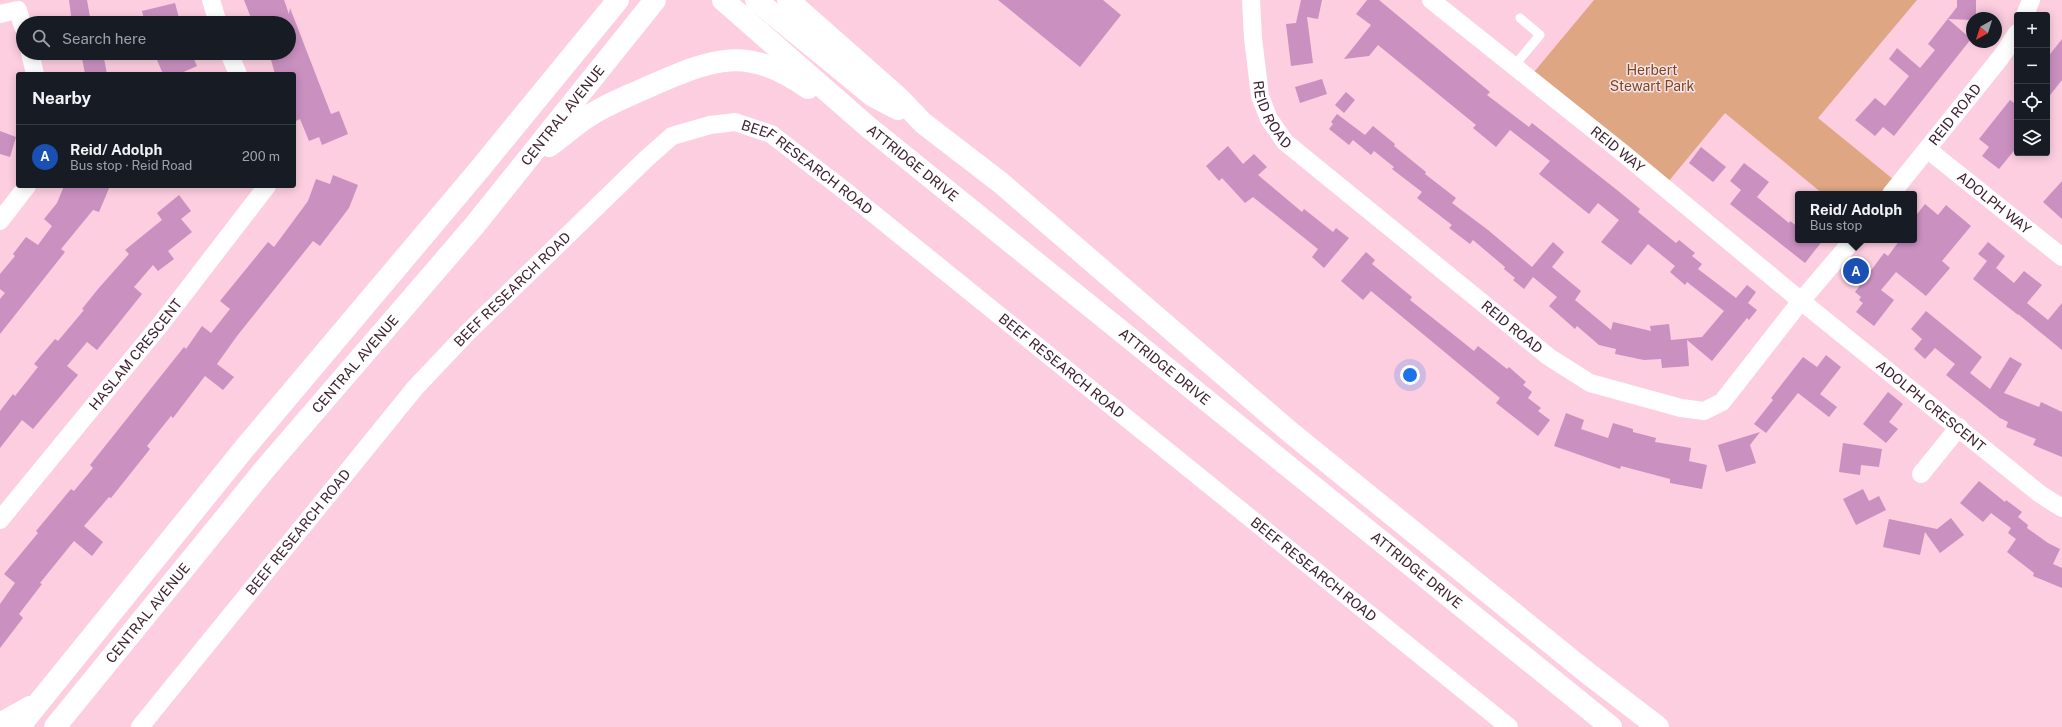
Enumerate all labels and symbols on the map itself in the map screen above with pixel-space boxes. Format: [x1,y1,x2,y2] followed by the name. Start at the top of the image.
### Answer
[1966,12,2002,48] north arrow
[518,62,608,169] street label: CENTRAL AVENUE
[1610,62,1694,94] park label: Herbert Stewart Park
[1250,80,1295,152] street label: REID ROAD
[1925,81,1984,148] street label: REID ROAD
[739,117,876,218] street label: BEEF RESEARCH ROAD
[864,121,961,204] street label: ATTRIDGE DRIVE
[1588,123,1648,176] street label: REID WAY
[1954,168,2035,237] street label: ADOLPH WAY
[450,229,574,350] street label: BEEF RESEARCH ROAD
[1843,256,1869,286] pin: A
[86,296,185,413] street label: HASLAM CRESCENT
[1478,297,1546,357] street label: REID ROAD
[996,310,1128,421] street label: BEEF RESEARCH ROAD
[309,312,402,416] street label: CENTRAL AVENUE
[1116,325,1213,408] street label: ATTRIDGE DRIVE
[1873,357,1989,455] street label: ADOLPH CRESCENT
[1400,365,1420,385] your location
[243,466,354,598] street label: BEEF RESEARCH ROAD
[1248,514,1380,625] street label: BEEF RESEARCH ROAD
[1368,528,1466,612] street label: ATTRIDGE DRIVE
[102,560,193,666] street label: CENTRAL AVENUE

